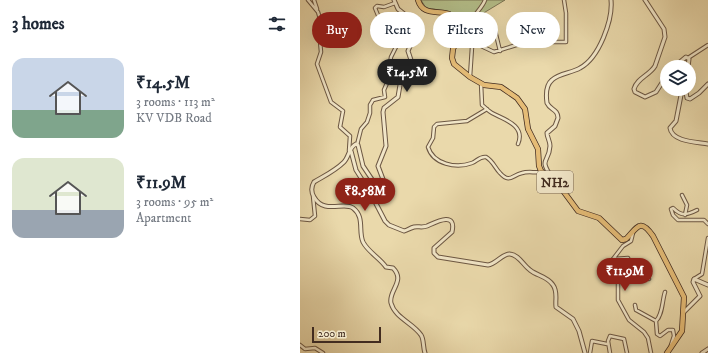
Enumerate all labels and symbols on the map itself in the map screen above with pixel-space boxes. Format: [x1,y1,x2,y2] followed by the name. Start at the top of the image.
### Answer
[374,59,440,93] pin: ₹14.5M
[537,171,573,193] road number: NH2
[332,178,398,212] pin: ₹8.58M
[592,258,658,292] pin: ₹11.9M
[312,325,381,344] scale bar

